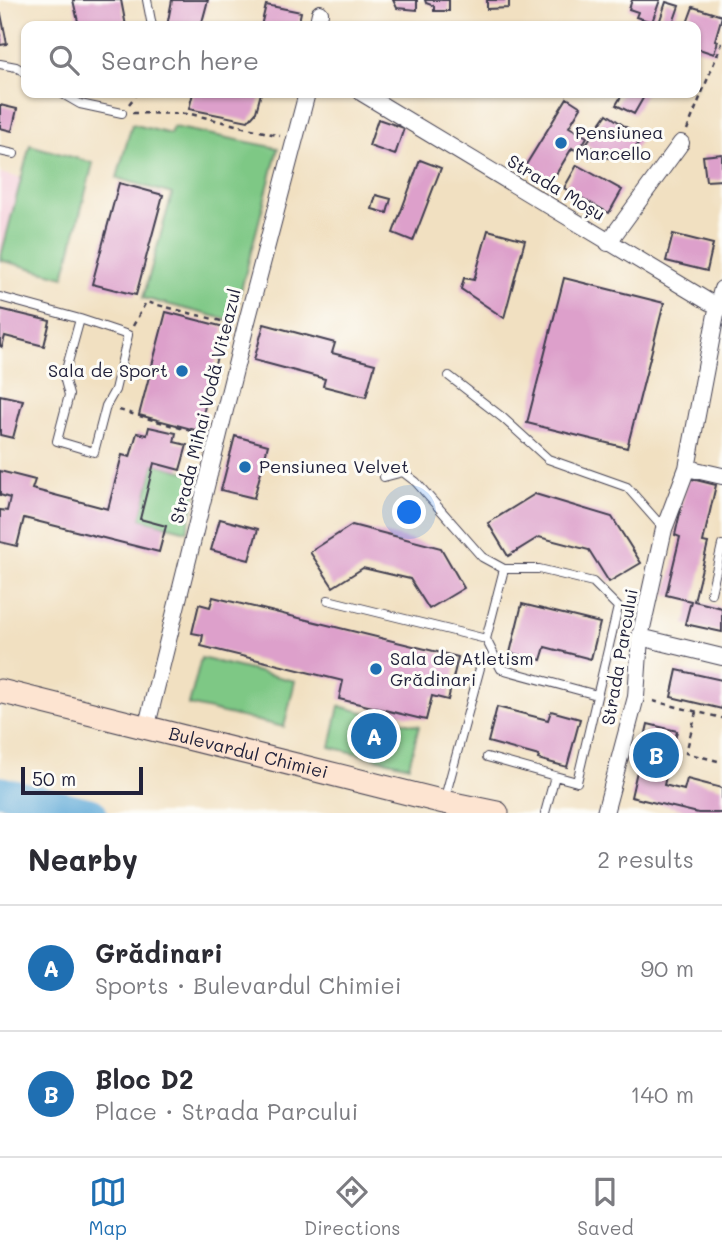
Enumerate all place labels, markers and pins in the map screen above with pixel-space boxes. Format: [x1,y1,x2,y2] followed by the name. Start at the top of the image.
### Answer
[575,120,664,165] place label: Pensiunea Marcello
[553,135,569,151] marker: Pensiunea Marcello
[48,358,168,382] place label: Sala de Sport
[174,363,190,379] marker: Sala de Sport
[259,454,409,478] place label: Pensiunea Velvet
[237,459,253,475] marker: Pensiunea Velvet
[390,646,534,691] place label: Sala de Atletism Grădinari
[368,661,384,677] marker: Sala de Atletism Grădinari
[351,710,397,762] pin: A
[633,729,679,781] pin: B

